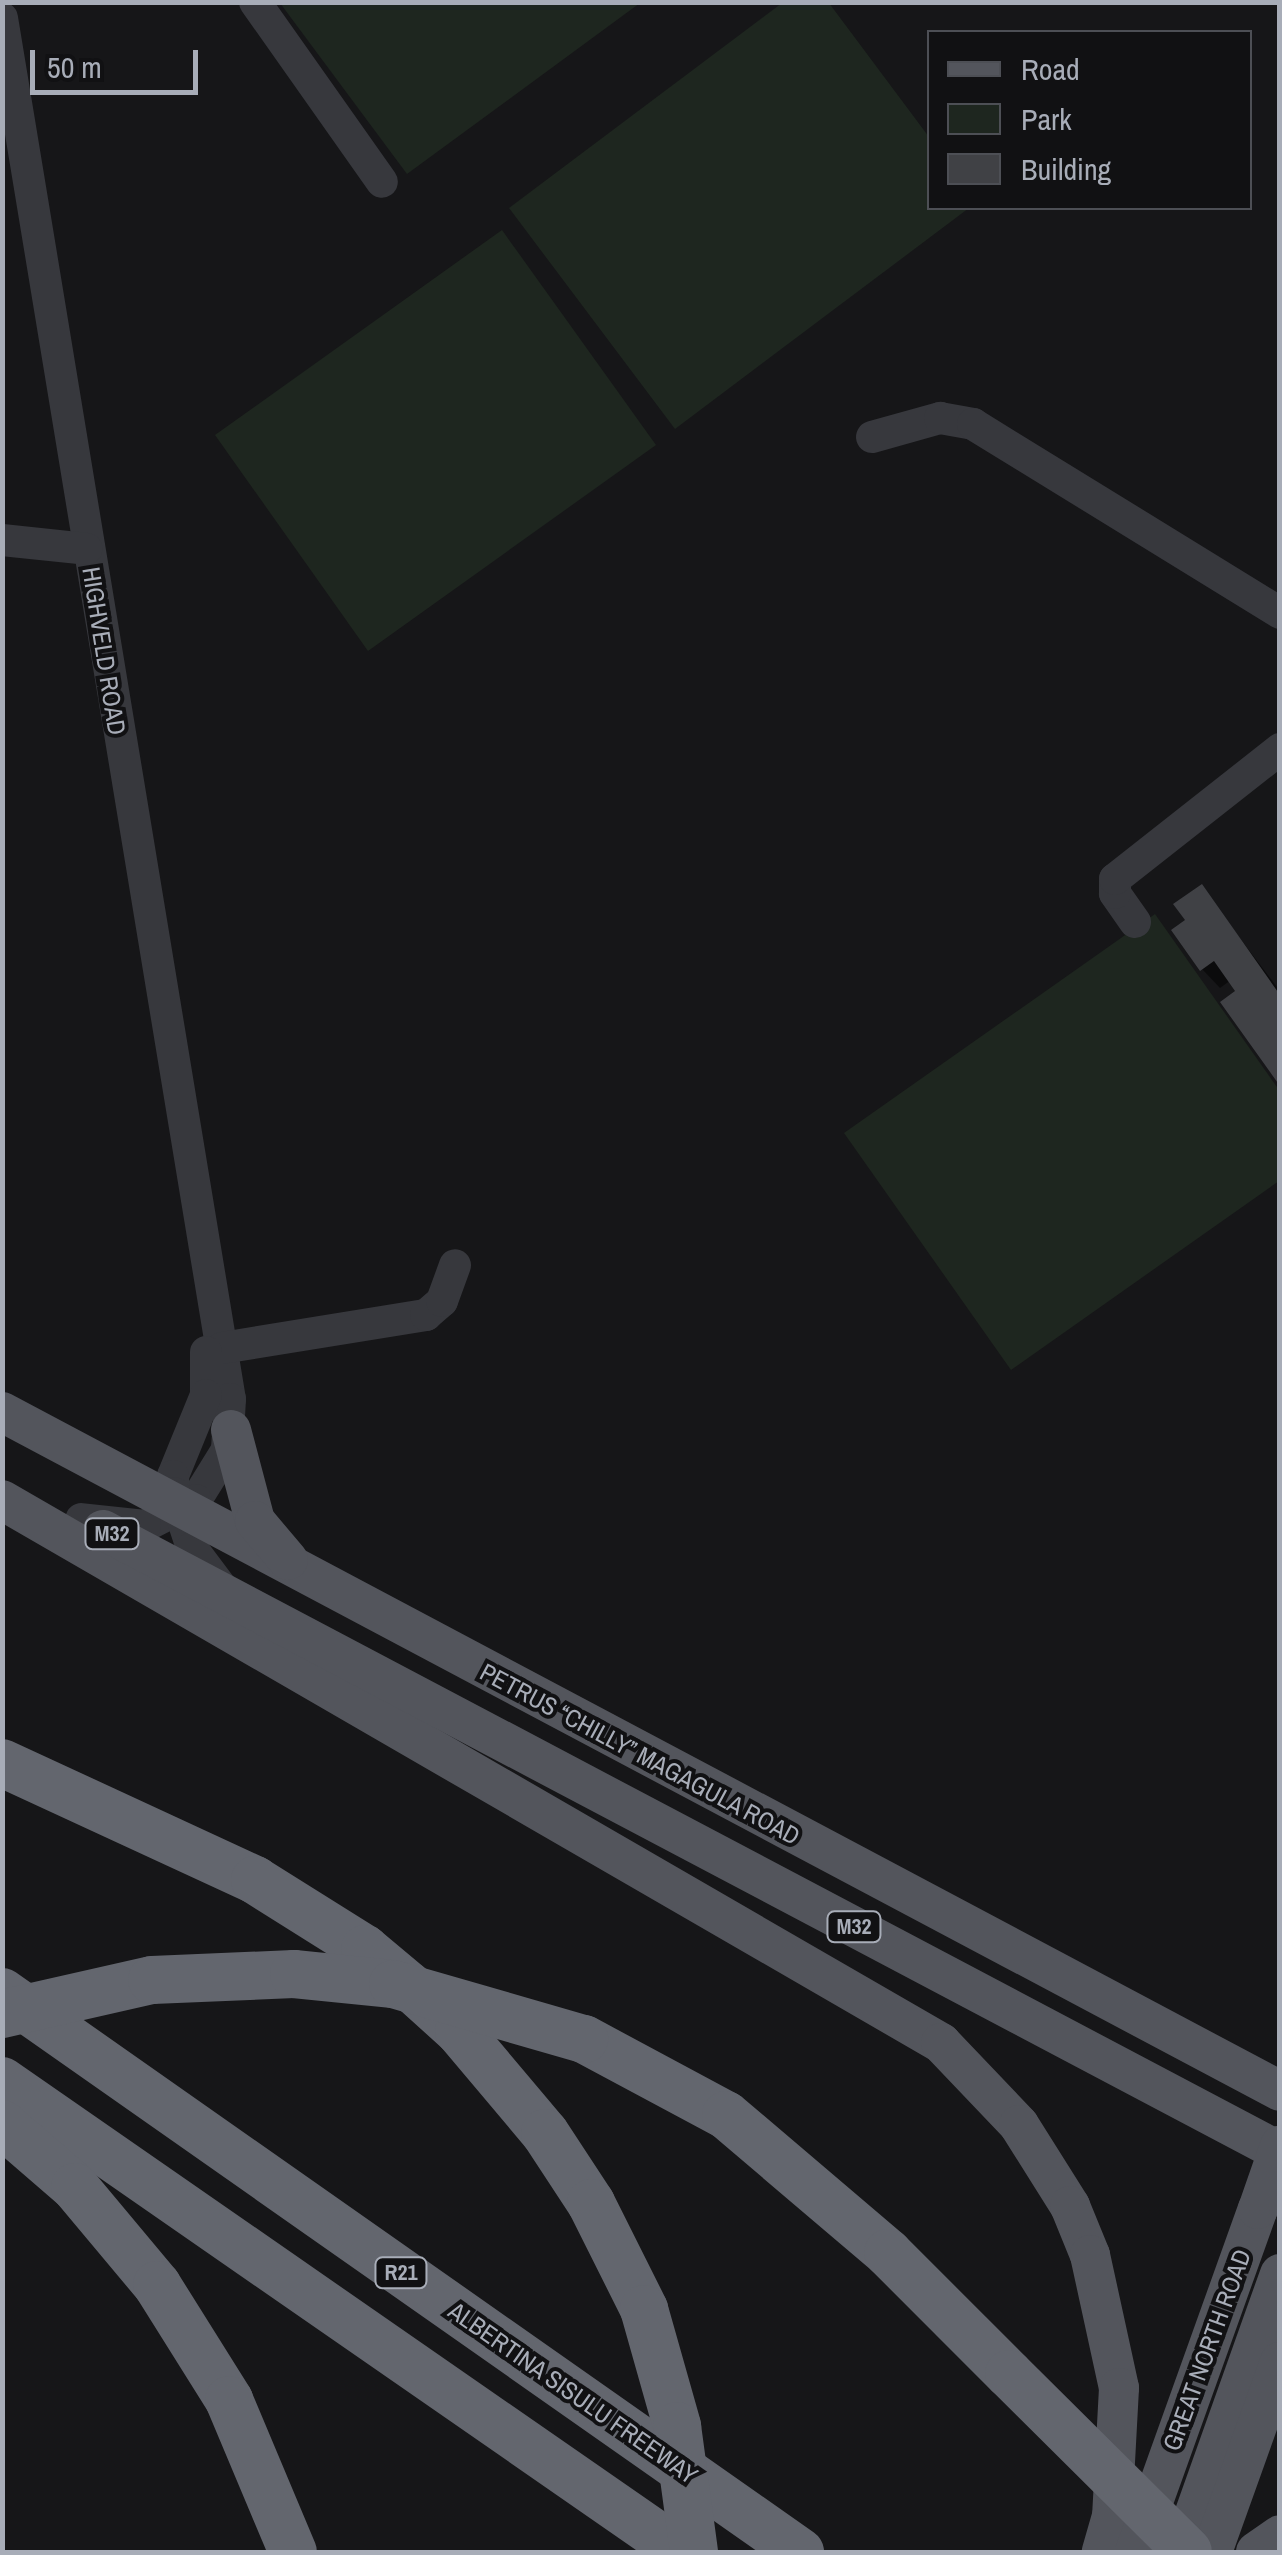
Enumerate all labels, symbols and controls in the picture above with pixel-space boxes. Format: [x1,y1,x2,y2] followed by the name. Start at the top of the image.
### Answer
[35,30,202,92] scale bar
[927,30,1252,210] legend
[47,47,102,87] text: 50 m
[1021,49,1080,89] text: Road
[1021,99,1072,139] text: Park
[1021,149,1111,189] text: Building
[76,565,132,737] street label: HIGHVELD ROAD
[82,1517,142,1551] road number: M32
[474,1656,806,1852] street label: PETRUS “CHILLY” MAGAGULA ROAD
[824,1910,884,1944] road number: M32
[1157,2245,1257,2455] street label: GREAT NORTH ROAD
[374,2256,428,2290] road number: R21
[442,2295,704,2491] street label: ALBERTINA SISULU FREEWAY

